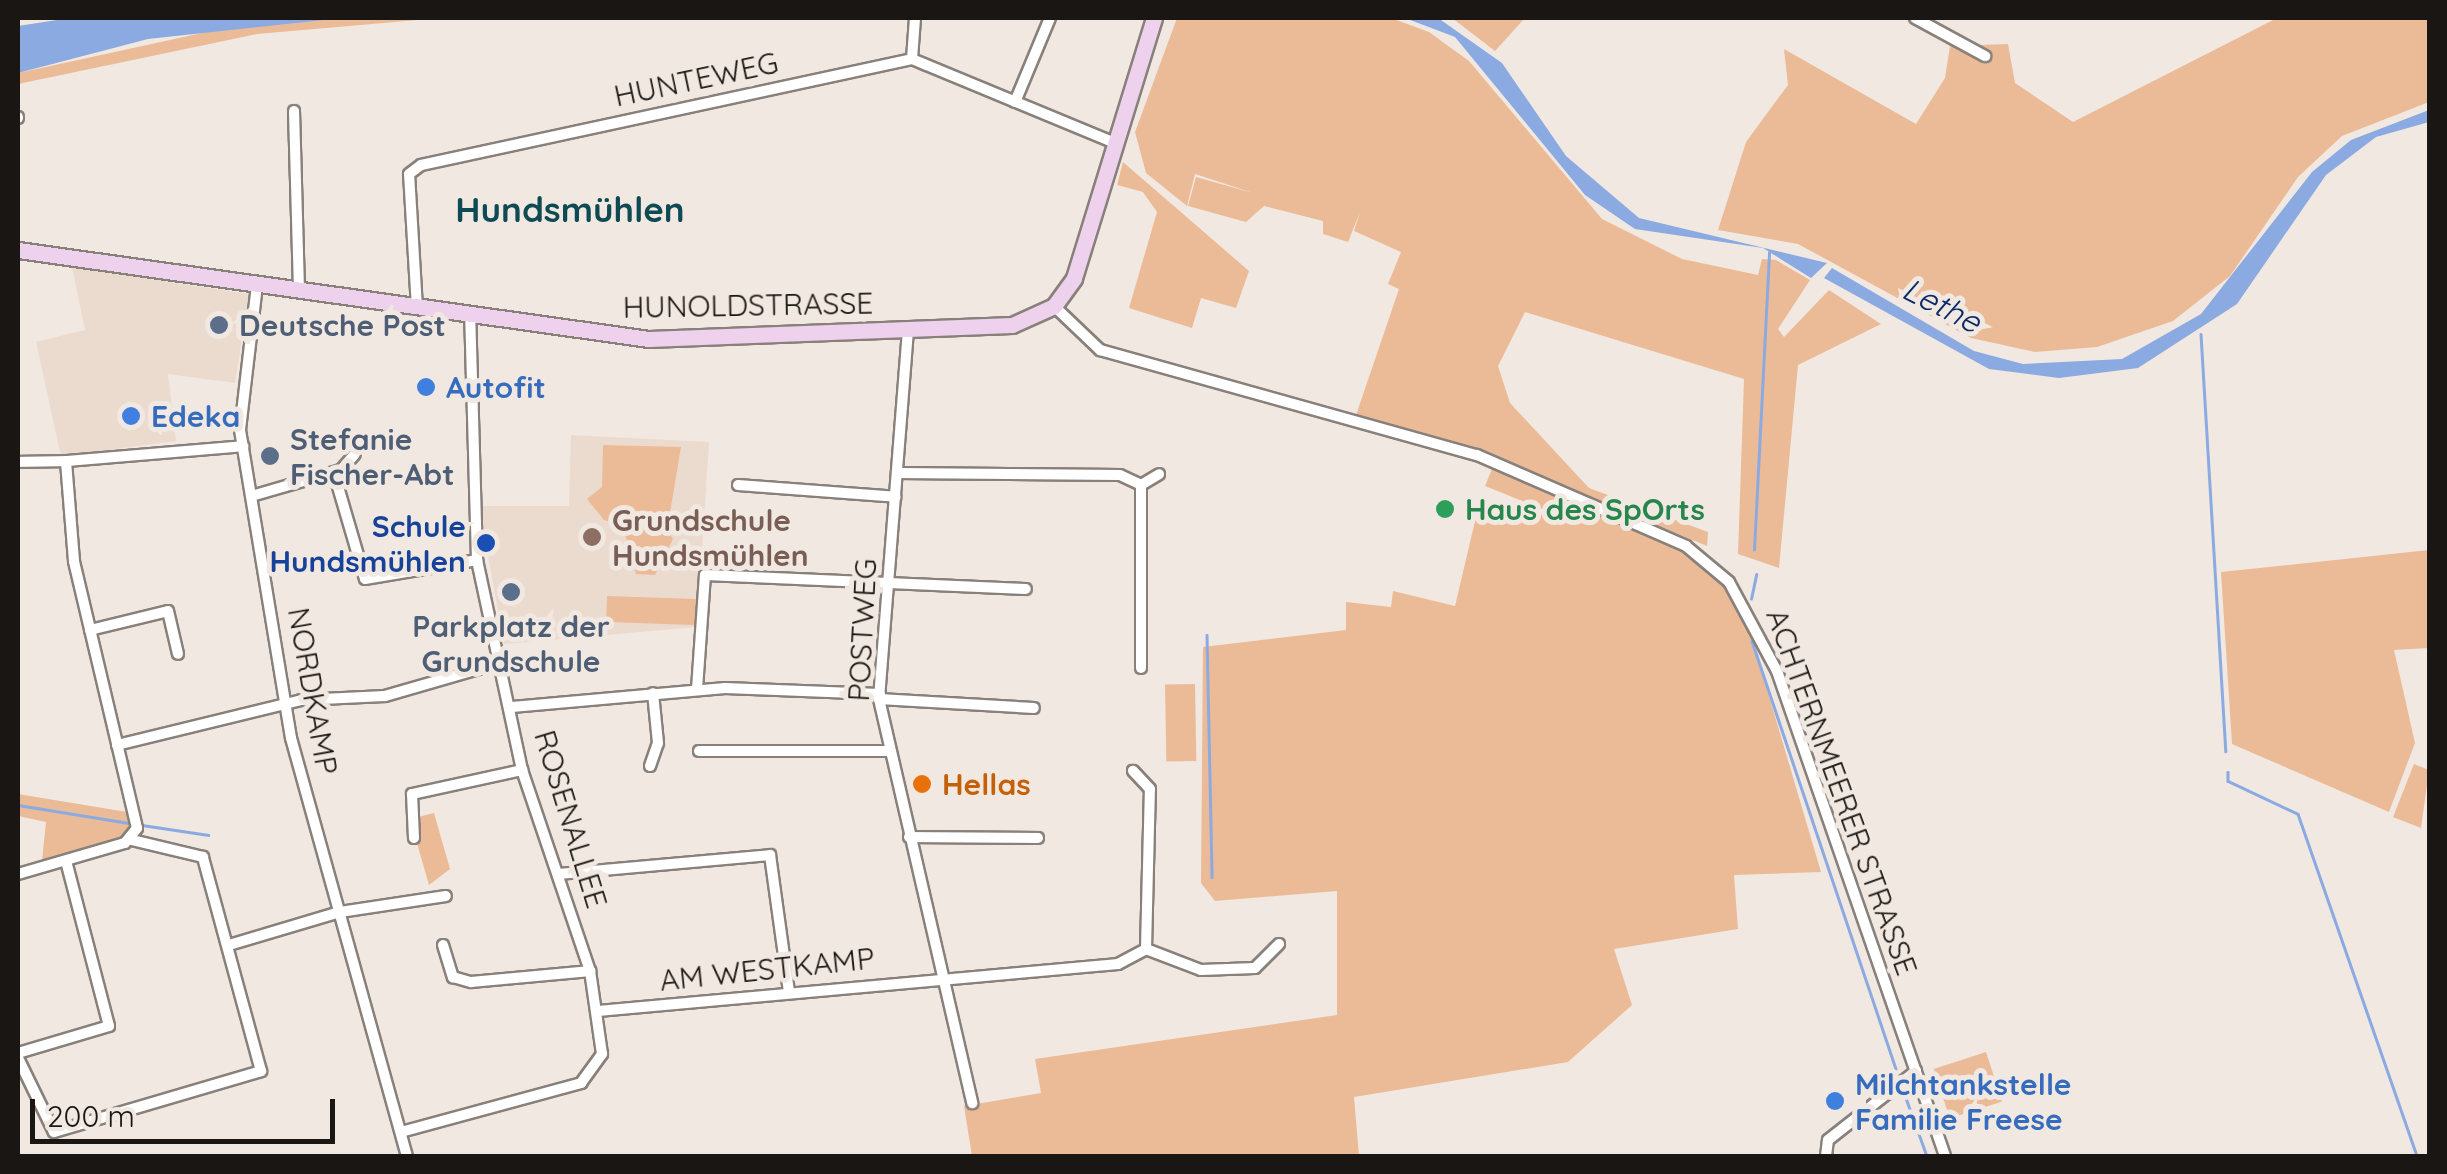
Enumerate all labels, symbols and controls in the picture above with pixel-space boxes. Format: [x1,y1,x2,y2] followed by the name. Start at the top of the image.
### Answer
[611,44,781,114] street label: HUNTEWEG
[455,188,685,230] district label: Hundsmühlen
[1897,269,1987,341] water label: Lethe
[622,285,874,325] street label: HUNOLDSTRASSE
[239,307,446,343] place label: Deutsche Post
[208,314,230,336] marker: Deutsche Post
[446,369,546,405] place label: Autofit
[415,376,437,398] marker: Autofit
[151,398,240,434] place label: Edeka
[120,405,142,427] marker: Edeka
[290,421,454,492] place label: Stefanie Fischer-Abt
[259,445,281,467] marker: Stefanie Fischer-Abt
[1465,491,1705,527] place label: Haus des SpOrts
[1434,498,1456,520] marker: Haus des SpOrts
[612,502,809,572] place label: Grundschule Hundsmühlen
[269,508,466,578] place label: Schule Hundsmühlen
[581,526,603,548] marker: Grundschule Hundsmühlen
[475,532,497,554] marker: Schule Hundsmühlen
[840,558,884,702] street label: POSTWEG
[500,581,522,603] marker: Parkplatz der Grundschule
[1759,604,1925,980] street label: ACHTERNMEERER STRASSE
[281,605,345,777] street label: NORDKAMP
[412,608,610,678] place label: Parkplatz der Grundschule
[527,726,615,912] street label: ROSENALLEE
[942,766,1031,802] place label: Hellas
[911,773,933,795] marker: Hellas
[658,940,876,998] street label: AM WESTKAMP
[1855,1066,2071,1136] place label: Milchtankstelle Familie Freese
[35,1079,340,1141] scale bar
[1824,1090,1846,1112] marker: Milchtankstelle Familie Freese
[47,1097,135,1135] text: 200 m

